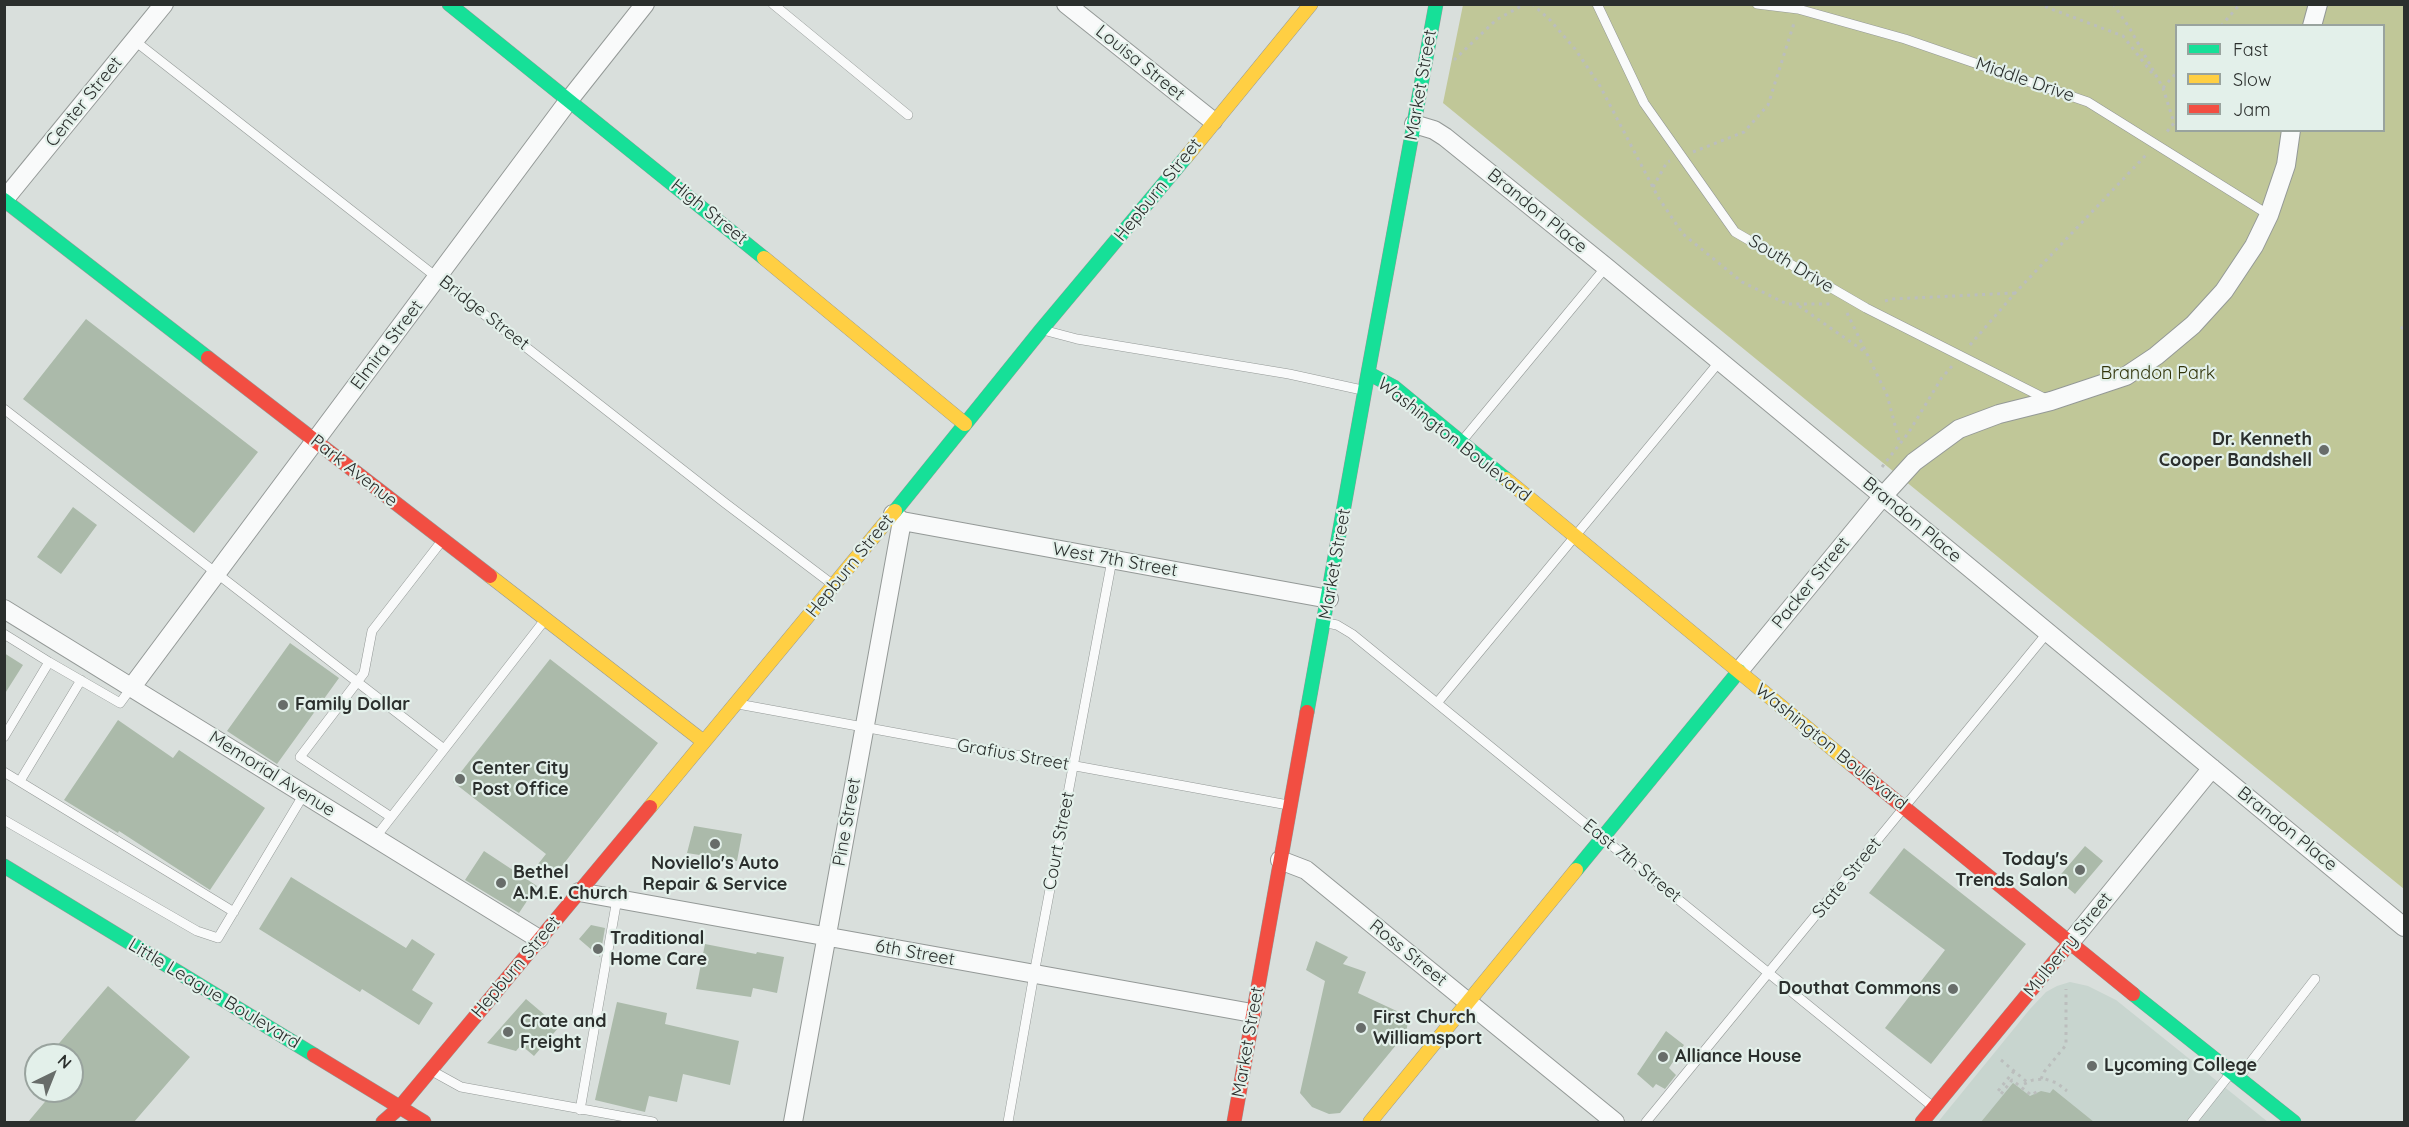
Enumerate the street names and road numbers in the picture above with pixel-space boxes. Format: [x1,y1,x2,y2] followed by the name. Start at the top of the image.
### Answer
[1091,21,1189,105] street label: Louisa Street
[1401,28,1441,142] street label: Market Street
[41,53,127,151] street label: Center Street
[1973,53,2077,107] street label: Middle Drive
[1110,134,1206,246] street label: Hepburn Street
[1483,164,1591,258] street label: Brandon Place
[666,175,752,249] street label: High Street
[1744,230,1838,298] street label: South Drive
[435,271,533,355] street label: Bridge Street
[346,296,428,394] street label: Elmira Street
[1373,373,1535,507] street label: Washington Boulevard
[306,430,402,512] street label: Park Avenue
[1858,472,1966,568] street label: Brandon Place
[1315,507,1355,621] street label: Market Street
[802,510,898,622] street label: Hepburn Street
[1768,533,1854,633] street label: Packer Street
[1051,538,1179,582] street label: West 7th Street
[1751,679,1911,815] street label: Washington Boulevard
[205,727,339,821] street label: Memorial Avenue
[955,735,1071,775] street label: Grafius Street
[829,776,865,868] street label: Pine Street
[2233,782,2341,876] street label: Brandon Place
[1039,790,1079,892] street label: Court Street
[1578,815,1686,907] street label: East 7th Street
[1808,833,1886,923] street label: State Street
[2019,888,2117,1002] street label: Mulberry Street
[467,912,565,1022] street label: Hepburn Street
[1365,915,1451,991] street label: Ross Street
[124,934,304,1054] street label: Little League Boulevard
[874,935,956,971] street label: 6th Street
[1228,985,1268,1099] street label: Market Street

